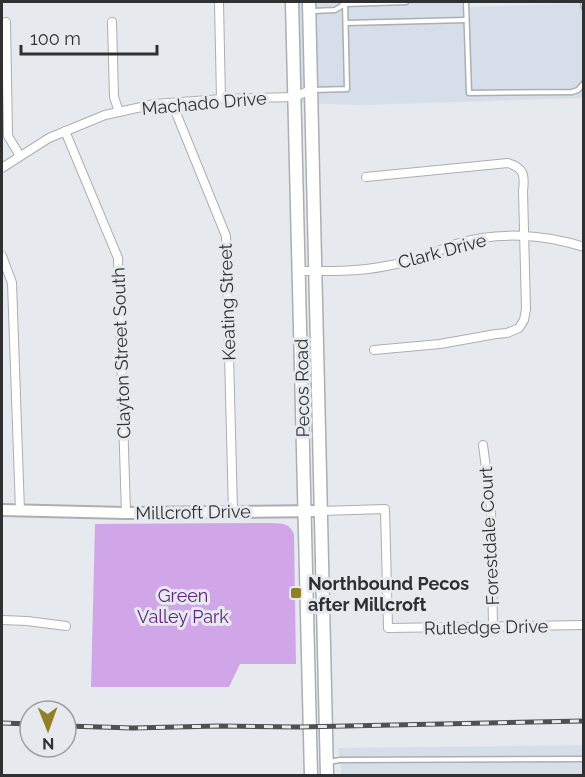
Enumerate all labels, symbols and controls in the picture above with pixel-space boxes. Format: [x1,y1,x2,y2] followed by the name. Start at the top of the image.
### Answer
[21,18,158,56] scale bar
[30,28,81,49] text: 100 m
[141,87,268,119] street label: Machado Drive
[396,229,489,273] street label: Clark Drive
[214,243,240,361] street label: Keating Street
[108,267,134,439] street label: Clayton Street South
[291,339,313,437] street label: Pecos Road
[475,466,503,606] street label: Forestdale Court
[135,500,251,524] street label: Millcroft Drive
[308,573,469,615] place label: Northbound Pecos after Millcroft
[137,585,229,627] park label: Green Valley Park
[289,586,303,600] marker: Northbound Pecos after Millcroft
[424,615,549,639] street label: Rutledge Drive
[18,699,78,759] north arrow
[42,734,55,753] text: N

